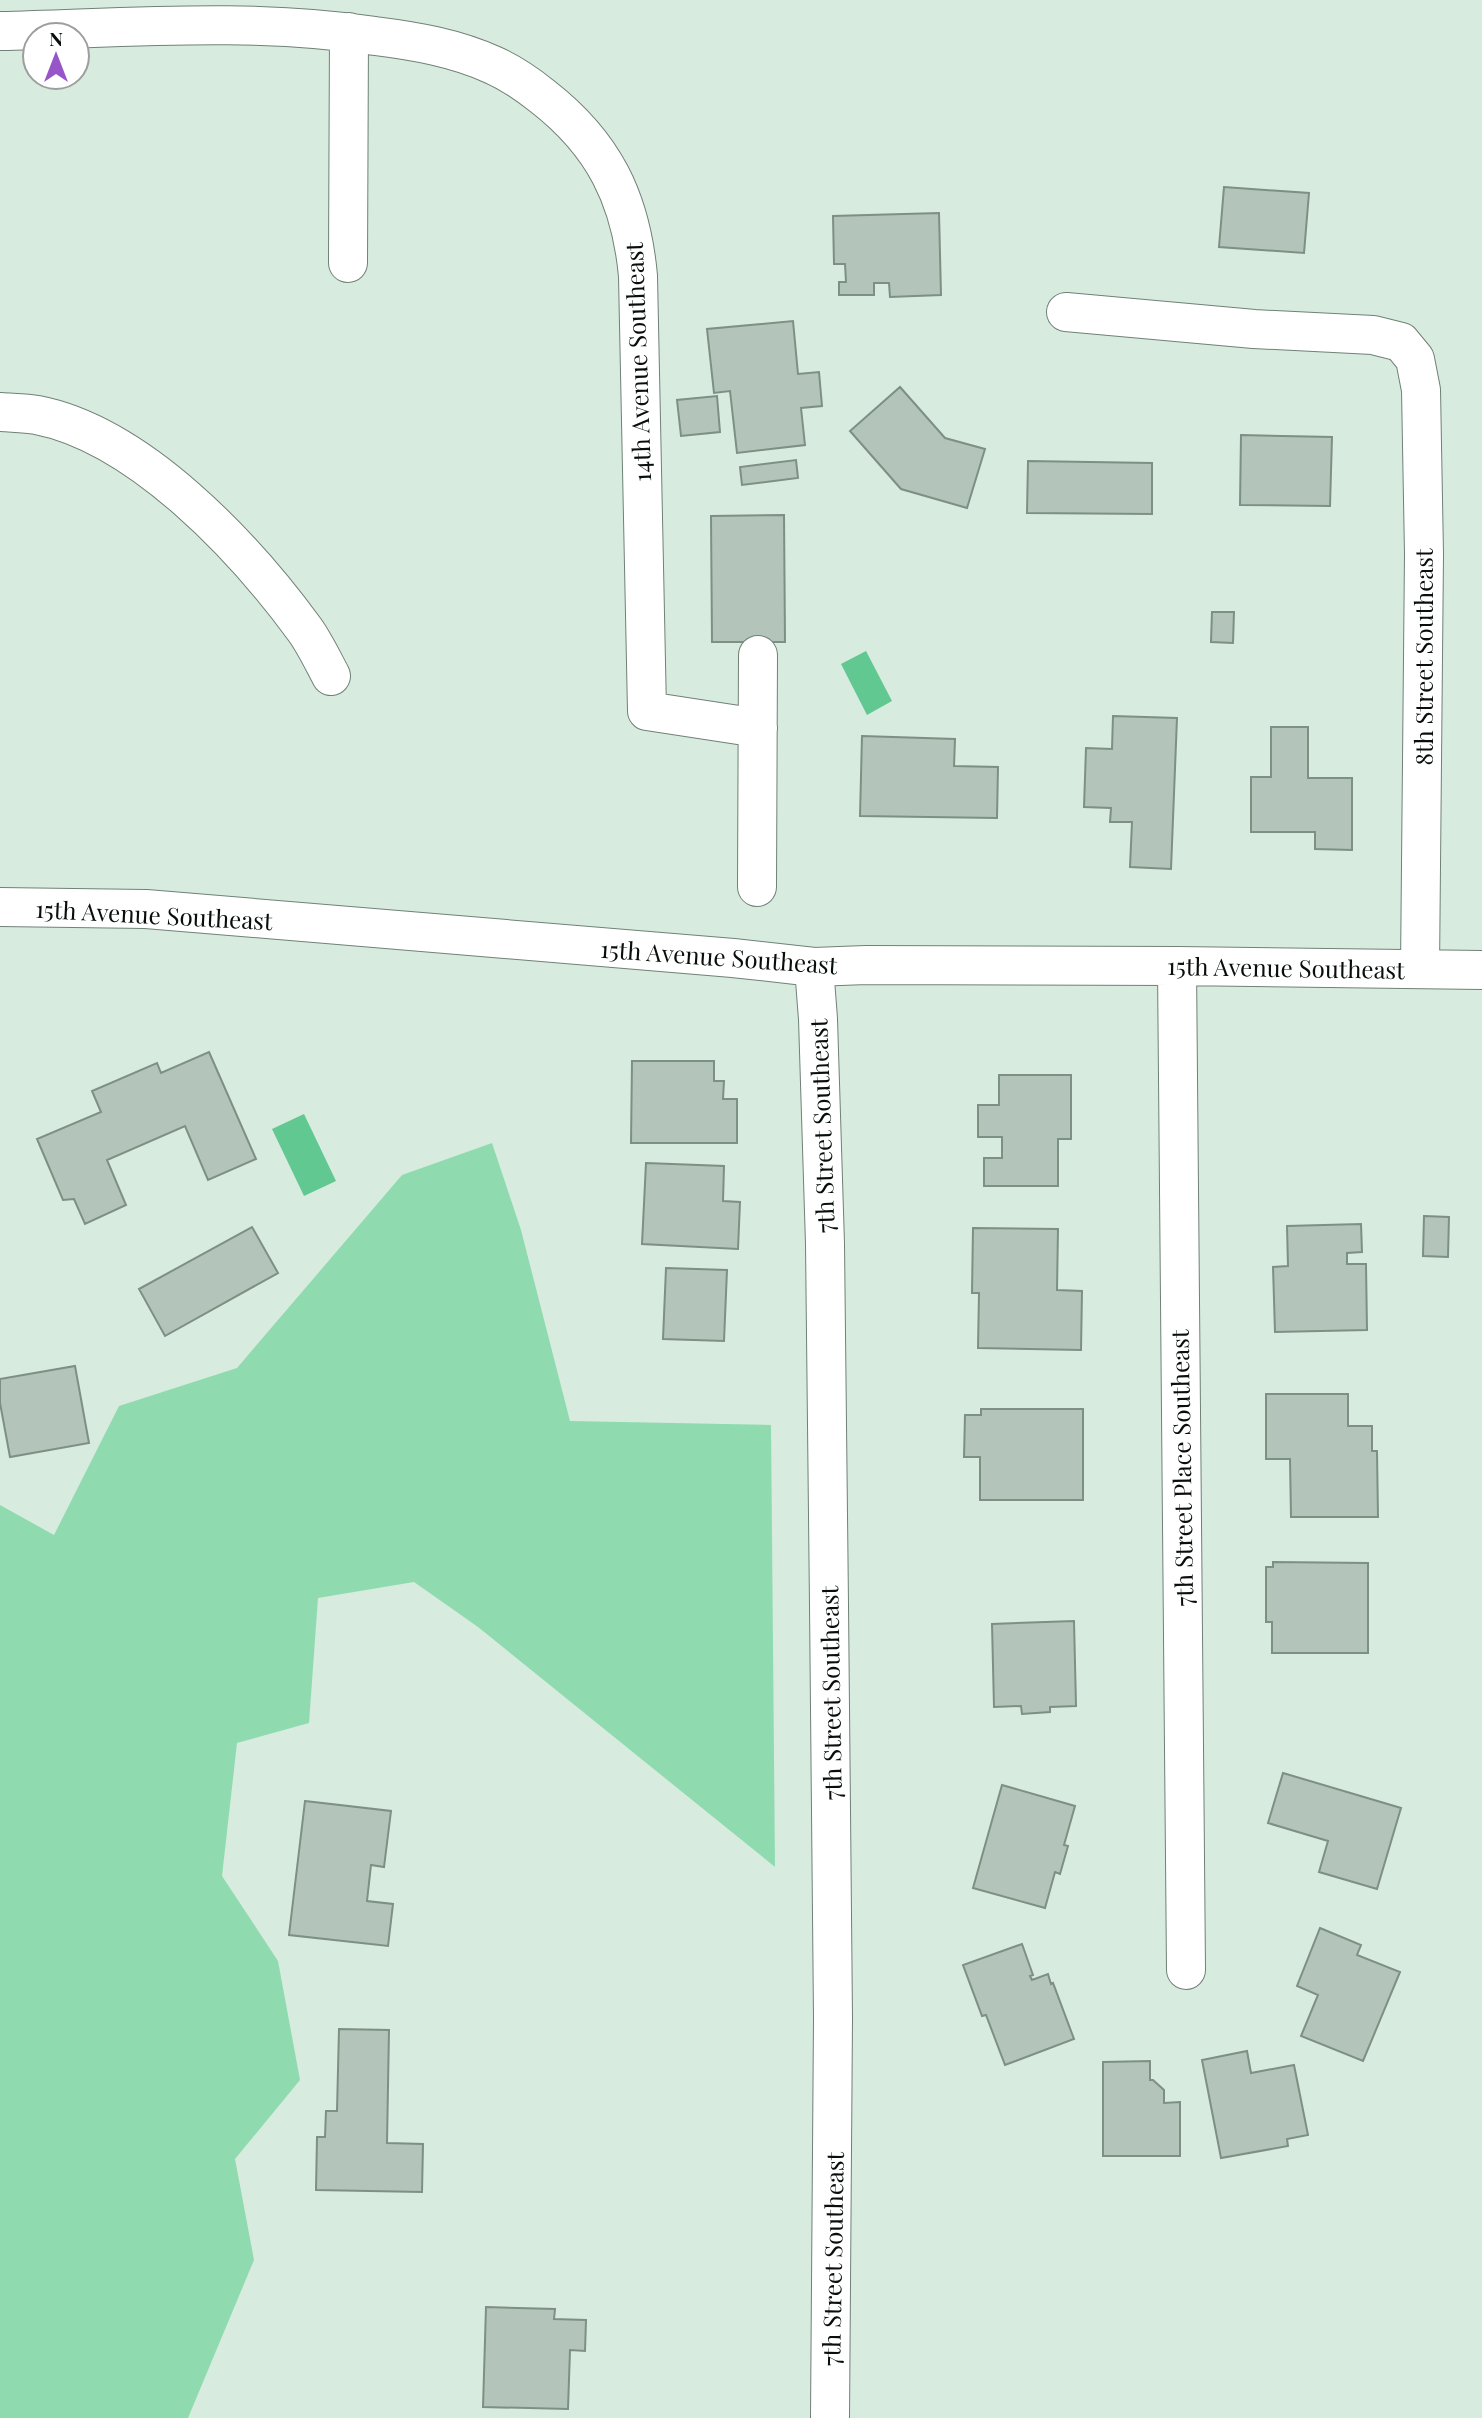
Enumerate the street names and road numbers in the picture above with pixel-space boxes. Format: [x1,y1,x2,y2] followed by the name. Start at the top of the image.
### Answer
[617,241,657,482] street label: 14th Avenue Southeast
[1407,548,1439,766] street label: 8th Street Southeast
[35,892,274,936] street label: 15th Avenue Southeast
[599,932,839,980] street label: 15th Avenue Southeast
[1167,949,1406,985] street label: 15th Avenue Southeast
[801,1018,841,1234] street label: 7th Street Southeast
[1163,1329,1199,1607] street label: 7th Street Place Southeast
[812,1585,848,1800] street label: 7th Street Southeast
[814,2151,850,2366] street label: 7th Street Southeast

